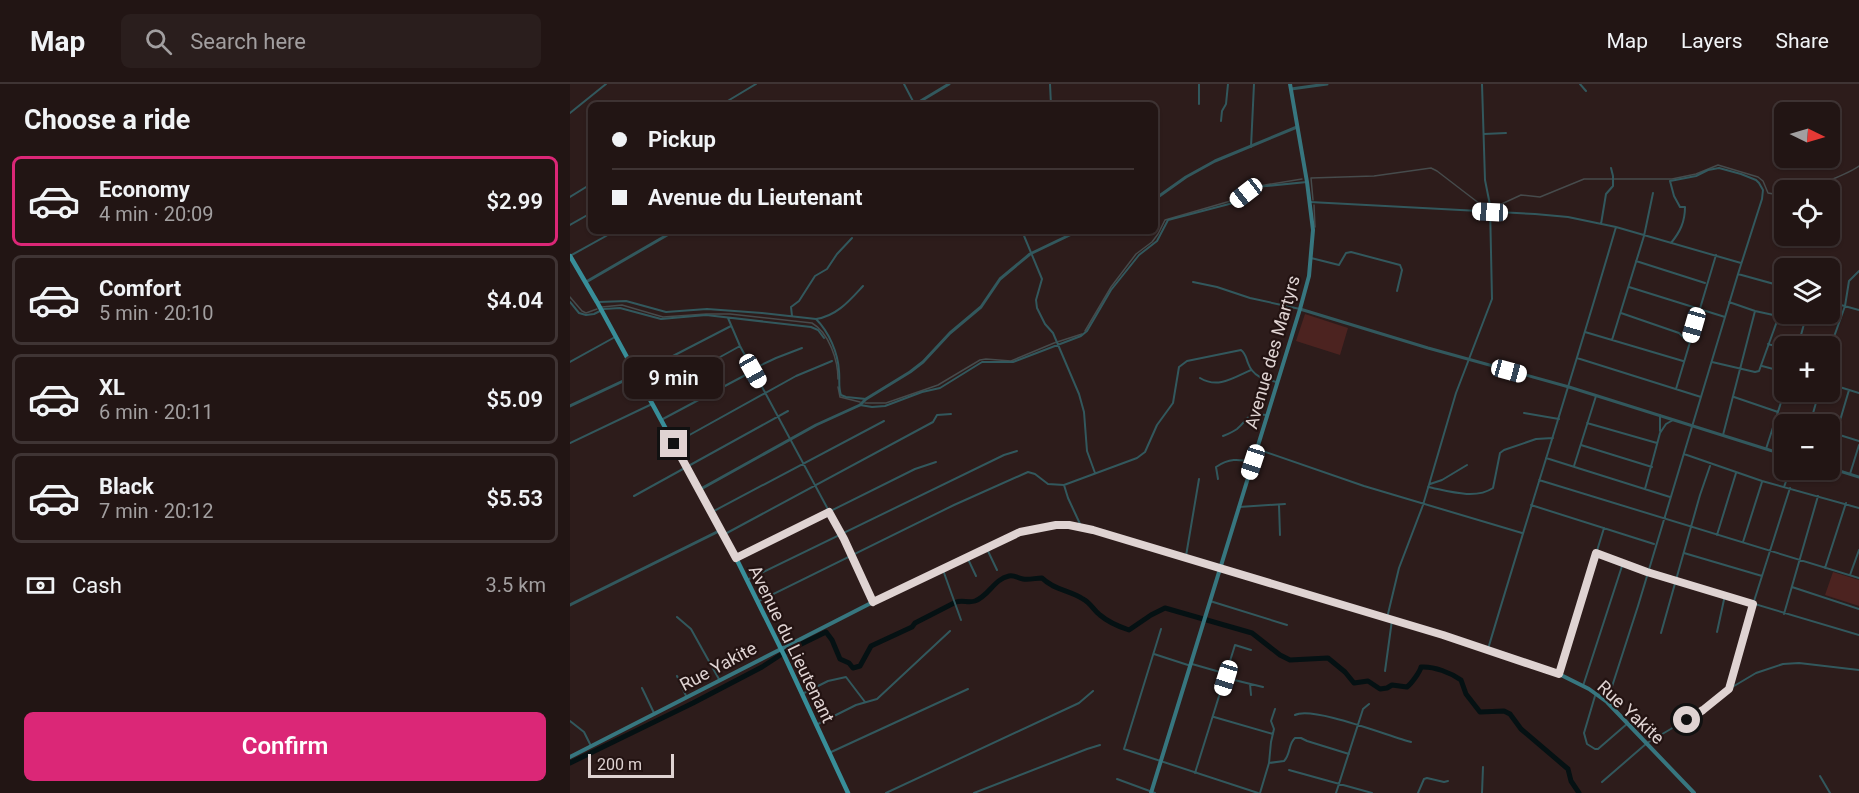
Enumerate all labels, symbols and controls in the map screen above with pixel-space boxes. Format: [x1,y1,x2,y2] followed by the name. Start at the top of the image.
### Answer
[121,14,541,68] search box
[30,25,85,58] text: Map
[142,25,175,58] icon: search
[190,29,306,54] text: Search here
[1606,29,1648,53] text: Map
[1681,29,1742,53] text: Layers
[1775,29,1829,53] text: Share
[1774,102,1840,168] north arrow
[1774,102,1840,480] map controls
[24,104,190,136] text: Choose a ride
[648,127,716,152] text: Pickup
[27,174,81,228] icon: car
[1226,175,1266,211] car
[99,177,190,202] text: Economy
[1774,180,1840,246] button: locate
[648,185,862,210] text: Avenue du Lieutenant
[486,189,543,214] text: $2.99
[99,202,214,226] text: 4 min · 20:09
[1472,202,1508,222] car
[1774,258,1840,324] button: layers
[27,273,81,327] icon: car
[1240,273,1304,431] street label: Avenue des Martyrs
[99,276,181,301] text: Comfort
[486,288,543,313] text: $4.04
[99,301,214,325] text: 5 min · 20:10
[1680,305,1708,345] car
[1774,336,1840,402] button: +
[736,351,770,391] car
[624,357,724,399] callout: 9 min
[1489,358,1529,384] car
[648,366,699,390] text: 9 min
[27,372,81,426] icon: car
[99,375,125,400] text: XL
[486,387,543,412] text: $5.09
[99,400,214,424] text: 6 min · 20:11
[1774,414,1840,480] button: −
[660,430,687,457] route end
[1239,442,1267,482] car
[27,471,81,525] icon: car
[99,474,154,499] text: Black
[486,486,543,511] text: $5.53
[99,499,214,523] text: 7 min · 20:12
[745,562,839,726] street label: Avenue du Lieutenant
[24,569,57,602] icon: cash
[72,573,122,598] text: Cash
[486,573,546,597] text: 3.5 km
[676,637,760,695] street label: Rue Yakite
[1212,658,1240,698] car
[1593,676,1669,748] street label: Rue Yakite
[1673,706,1700,733] route start
[24,712,546,781] button: Confirm
[588,751,674,778] scale bar
[597,755,642,774] text: 200 m

